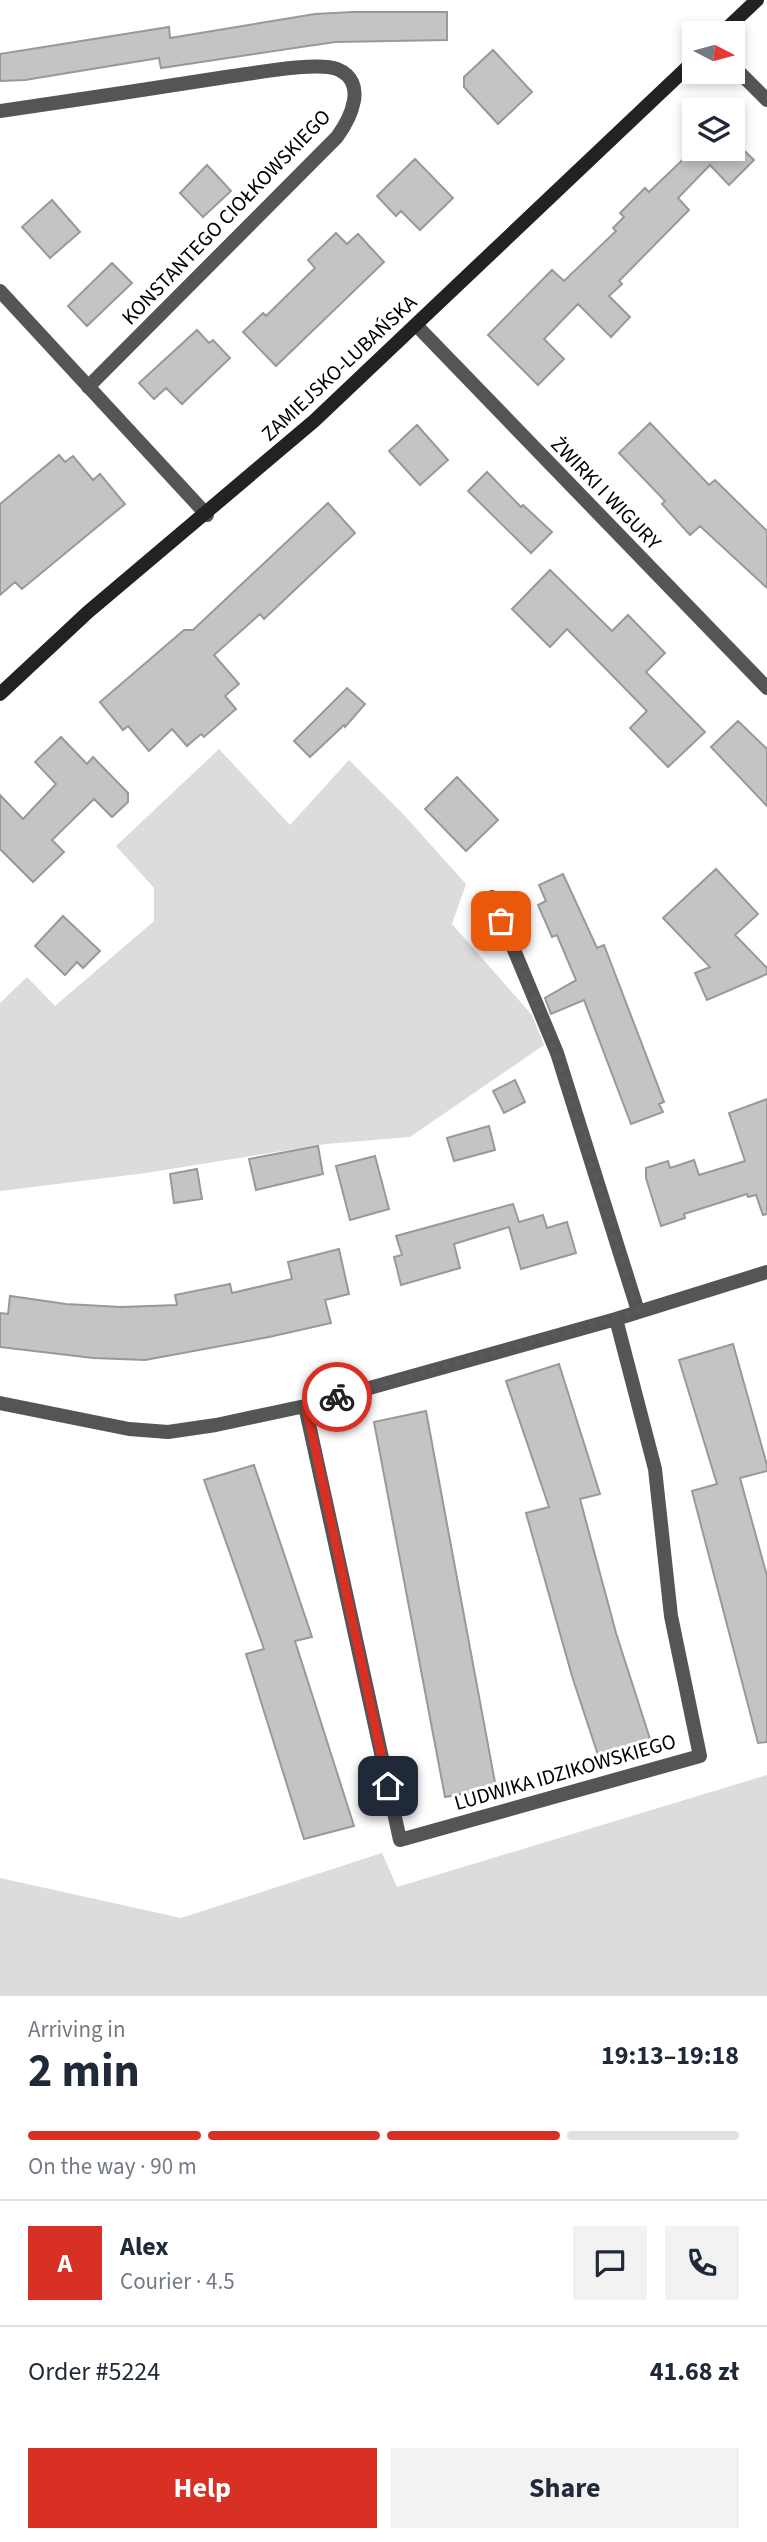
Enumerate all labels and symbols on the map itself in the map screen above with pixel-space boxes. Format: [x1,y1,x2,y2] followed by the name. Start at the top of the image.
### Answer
[682,21,746,84] north arrow
[115,102,337,332] street label: KONSTANTEGO CIOŁKOWSKIEGO
[255,287,424,448] street label: ZAMIEJSKO-LUBAŃSKA
[544,430,669,557] street label: ŻWIRKI I WIGURY
[471,891,531,951] pin
[302,1362,372,1432] courier
[451,1726,679,1818] street label: LUDWIKA IDZIKOWSKIEGO
[358,1756,418,1816] pin

